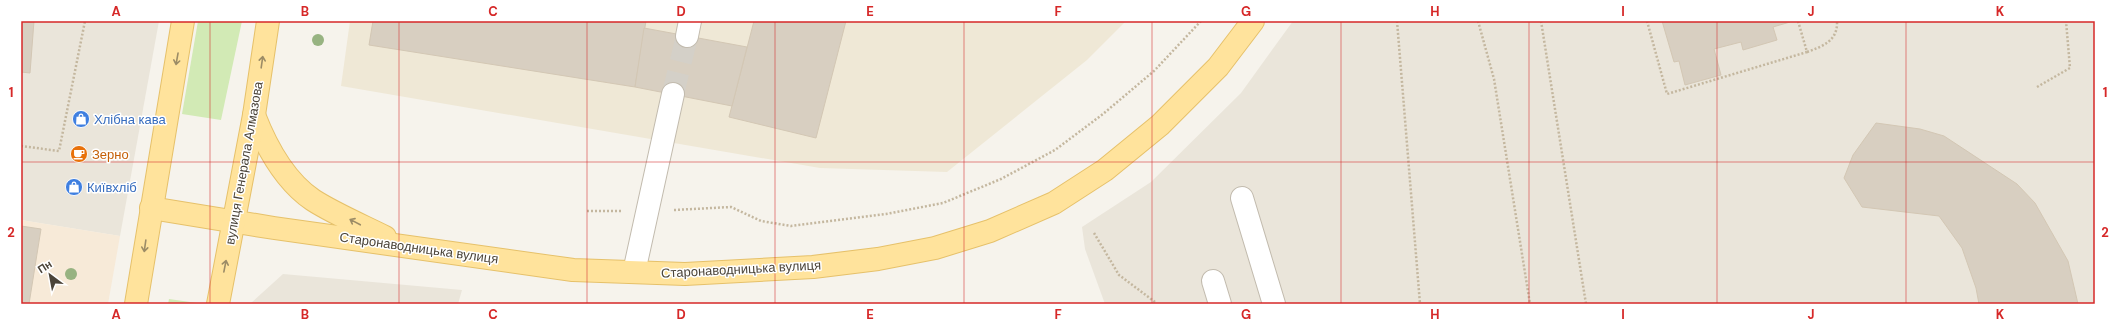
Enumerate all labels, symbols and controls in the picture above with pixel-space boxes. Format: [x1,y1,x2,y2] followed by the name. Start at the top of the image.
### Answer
[111,3,121,20] text: A
[301,3,309,20] text: B
[488,3,498,20] text: C
[676,3,686,20] text: D
[866,3,874,20] text: E
[1054,3,1062,20] text: F
[1241,3,1251,20] text: G
[1430,3,1440,20] text: H
[1621,3,1625,20] text: I
[1807,3,1815,20] text: J
[1996,3,2005,20] text: K
[172,53,180,66] one-way arrow
[258,56,266,69] one-way arrow
[221,79,267,246] street label: вулиця Генерала Алмазова
[9,84,13,101] text: 1
[2103,84,2107,101] text: 1
[71,109,91,129] shop icon: Хлібна кава
[94,111,166,128] place label: Хлібна кава
[69,144,89,164] cafe icon: Зерно
[92,146,129,163] place label: Зерно
[64,177,84,197] shop icon: Київхліб
[87,179,137,196] place label: Київхліб
[349,217,361,225] one-way arrow
[7,224,15,241] text: 2
[2101,224,2109,241] text: 2
[339,228,499,268] street label: Старонаводницька вулиця
[141,239,149,252] one-way arrow
[30,255,70,295] north arrow
[661,256,821,282] street label: Старонаводницька вулиця
[35,257,55,276] text: Пн
[222,260,230,273] one-way arrow
[111,306,121,323] text: A
[301,306,309,323] text: B
[488,306,498,323] text: C
[676,306,686,323] text: D
[866,306,874,323] text: E
[1054,306,1062,323] text: F
[1241,306,1251,323] text: G
[1430,306,1440,323] text: H
[1621,306,1625,323] text: I
[1807,306,1815,323] text: J
[1996,306,2005,323] text: K

